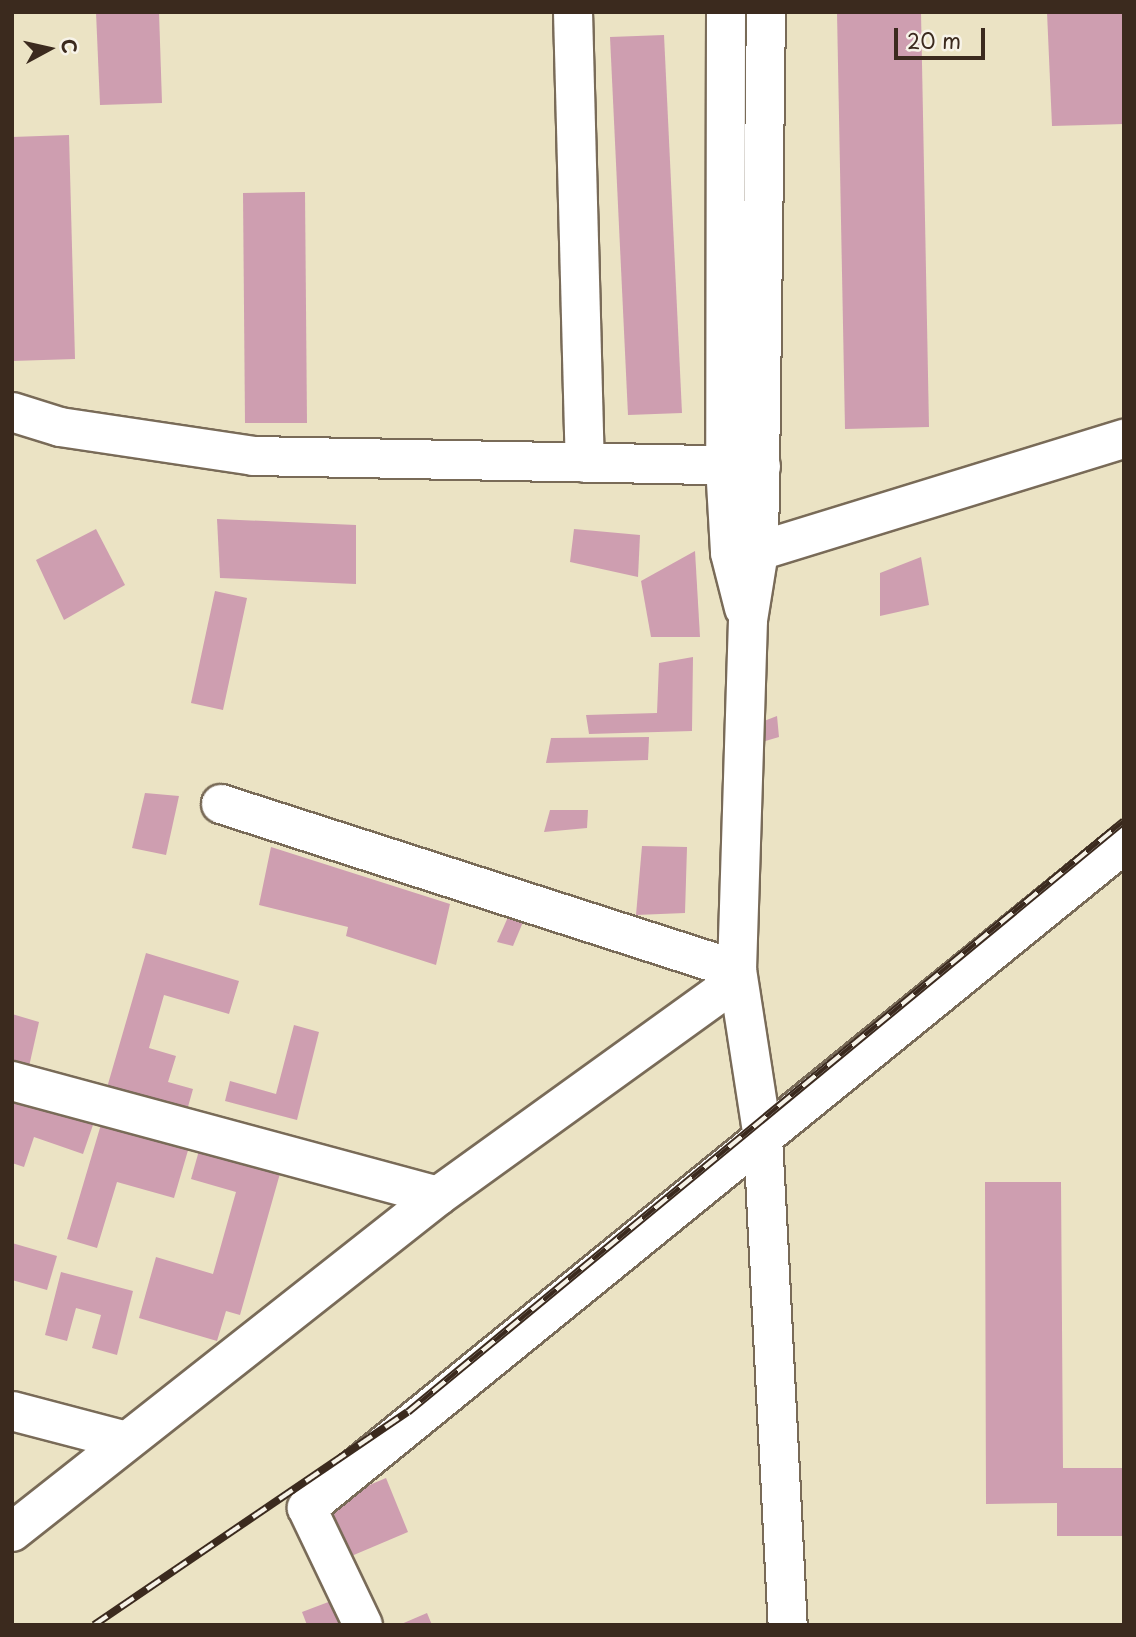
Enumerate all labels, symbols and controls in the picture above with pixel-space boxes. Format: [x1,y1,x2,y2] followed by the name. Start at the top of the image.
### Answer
[14,14,84,84] north arrow
[898,14,989,58] scale bar
[907,24,961,56] text: 20 m
[55,37,85,55] text: С

